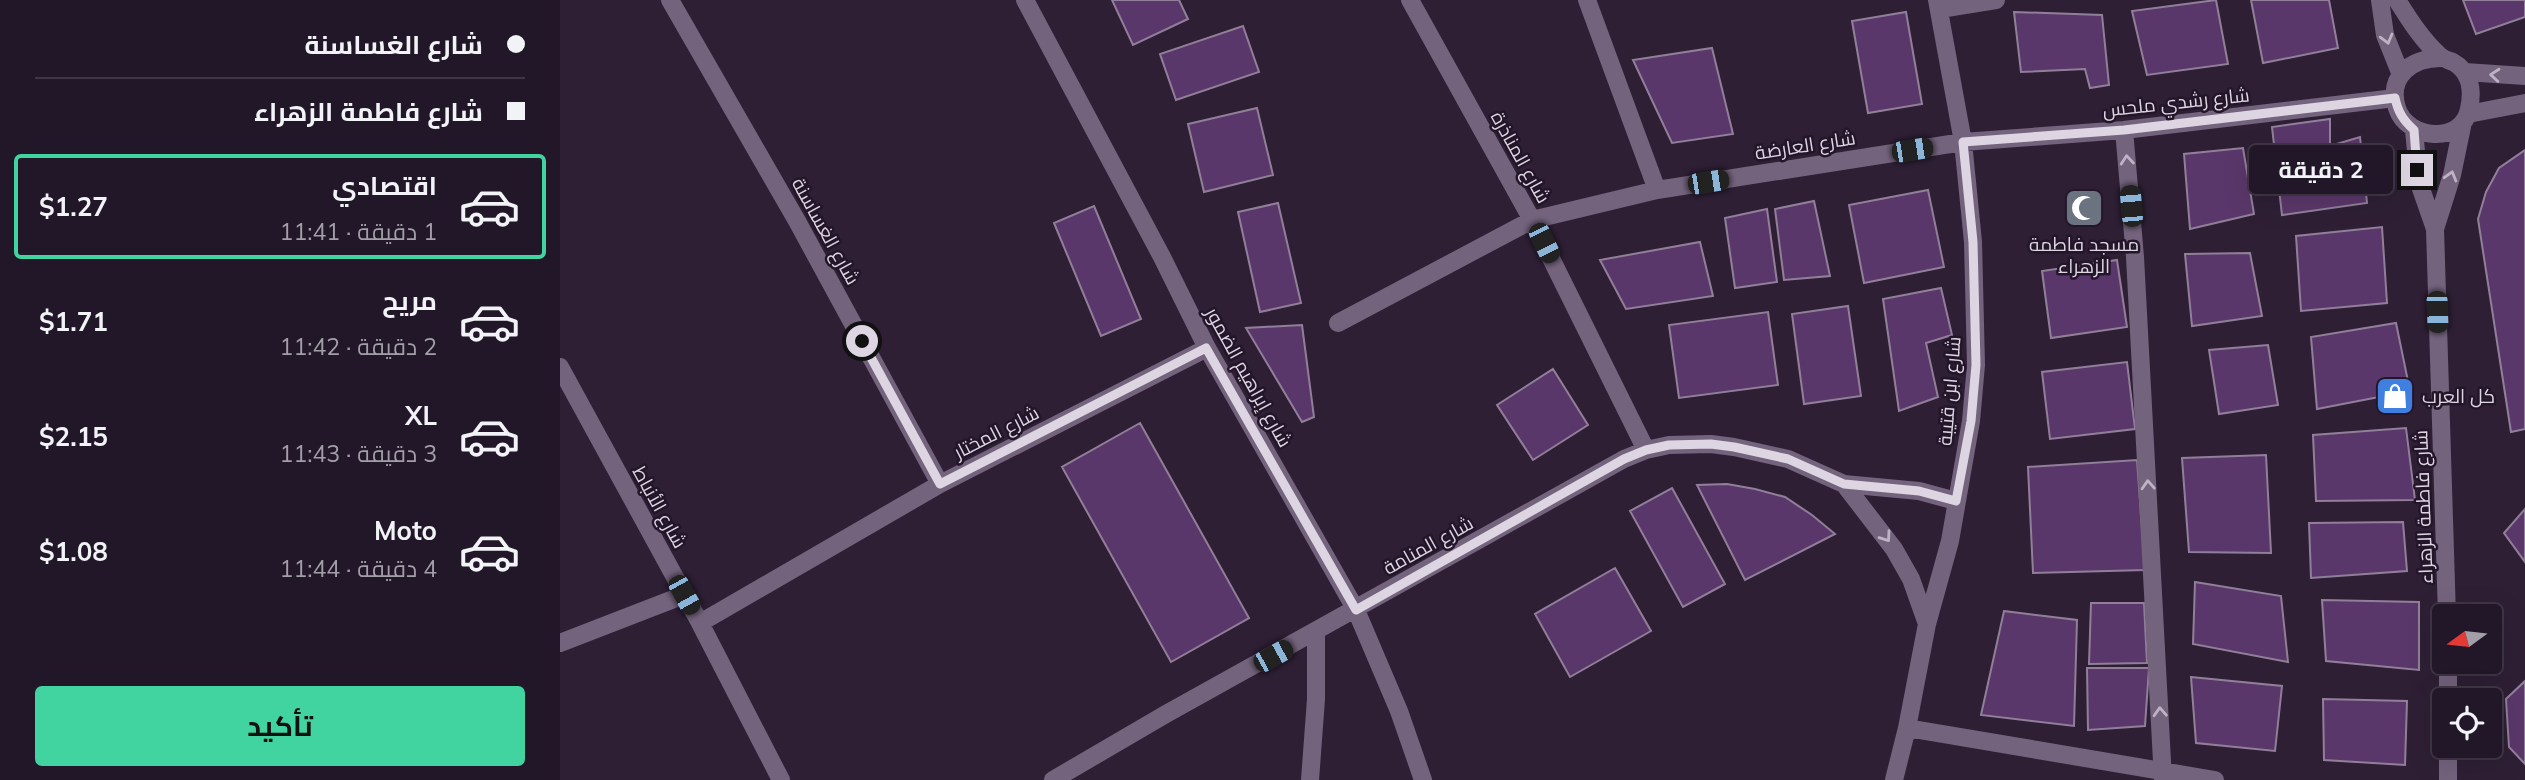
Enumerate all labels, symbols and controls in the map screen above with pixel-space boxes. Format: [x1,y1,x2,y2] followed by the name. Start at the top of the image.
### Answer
[304,28,483,61] text: شارع الغساسنة
[2379,33,2393,45] one-way arrow
[2489,68,2500,83] one-way arrow
[2101,82,2251,125] street label: شارع رشدي ملحس
[254,95,483,128] text: شارع فاطمة الزهراء
[1484,107,1556,208] street label: شارع المناذرة
[1753,125,1857,167] street label: شارع العارضة
[1890,136,1935,164] car
[2249,146,2392,194] callout: 2 دقيقة
[2120,154,2135,165] one-way arrow
[2401,154,2433,186] route end
[2278,155,2364,184] text: 2 دقيقة
[1686,168,1731,196] car
[332,169,437,202] text: اقتصادي
[2443,170,2457,182] one-way arrow
[785,173,865,290] street label: شارع الغساسنة
[458,175,521,238] icon: car
[2119,184,2144,228] car
[2063,187,2105,229] mosque icon: مسجد فاطمة الزهراء
[39,190,108,223] text: $1.27
[280,217,437,246] text: 1 دقيقة · 11:41
[1526,220,1563,266] car
[2029,232,2139,278] place label: مسجد فاطمة الزهراء
[382,284,437,317] text: مريح
[458,290,521,353] icon: car
[2426,291,2449,333] car
[1198,302,1297,452] street label: شارع إبراهيم الضمور
[39,305,108,338] text: $1.71
[846,325,878,357] route start
[280,332,437,361] text: 2 دقيقة · 11:42
[1932,335,1968,447] street label: شارع ابن قتيبة
[2374,375,2416,417] shop icon: كل العرب
[2422,384,2495,408] place label: كل العرب
[405,399,437,432] text: XL
[948,400,1044,466] street label: شارع المختار
[458,405,521,468] icon: car
[39,420,108,453] text: $2.15
[2408,430,2440,584] street label: شارع فاطمة الزهراء
[280,439,437,468] text: 3 دقيقة · 11:43
[626,462,692,553] street label: شارع الأنباط
[2140,479,2155,490] one-way arrow
[1379,510,1478,581] street label: شارع المنامة
[374,514,437,547] text: Moto
[458,520,521,583] icon: car
[1878,529,1890,542] one-way arrow
[39,535,108,568] text: $1.08
[280,554,437,583] text: 4 دقيقة · 11:44
[665,572,704,618] car
[2432,604,2502,674] north arrow
[2432,604,2502,758] map controls
[1250,637,1297,675] car
[35,686,525,766] button: تأكيد
[2432,688,2502,758] button: locate
[2152,706,2167,717] one-way arrow

